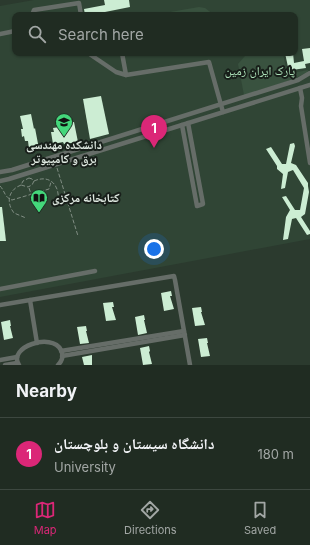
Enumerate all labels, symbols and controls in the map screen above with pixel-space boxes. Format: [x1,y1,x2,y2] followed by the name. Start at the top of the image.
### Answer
[12,12,298,56] search box
[26,23,48,45] icon: search
[58,25,144,44] text: Search here
[225,63,296,78] park label: پارک ایران زمین
[54,112,74,137] school or university icon: دانشکده مهندسی برق و کامپیوتر
[141,115,167,148] pin: 1
[26,137,102,167] place label: دانشکده مهندسی برق و کامپیوتر
[29,188,49,213] library icon: کتابخانه مرکزی
[52,190,120,206] place label: کتابخانه مرکزی
[144,239,164,259] your location
[16,381,77,401] text: Nearby
[54,434,214,453] text: دانشگاه سیستان و بلوچستان
[26,446,32,462] text: 1
[257,446,294,462] text: 180 m
[54,459,116,475] text: University
[34,499,57,537] tab: Map
[124,499,177,537] tab: Directions
[244,499,276,537] tab: Saved

